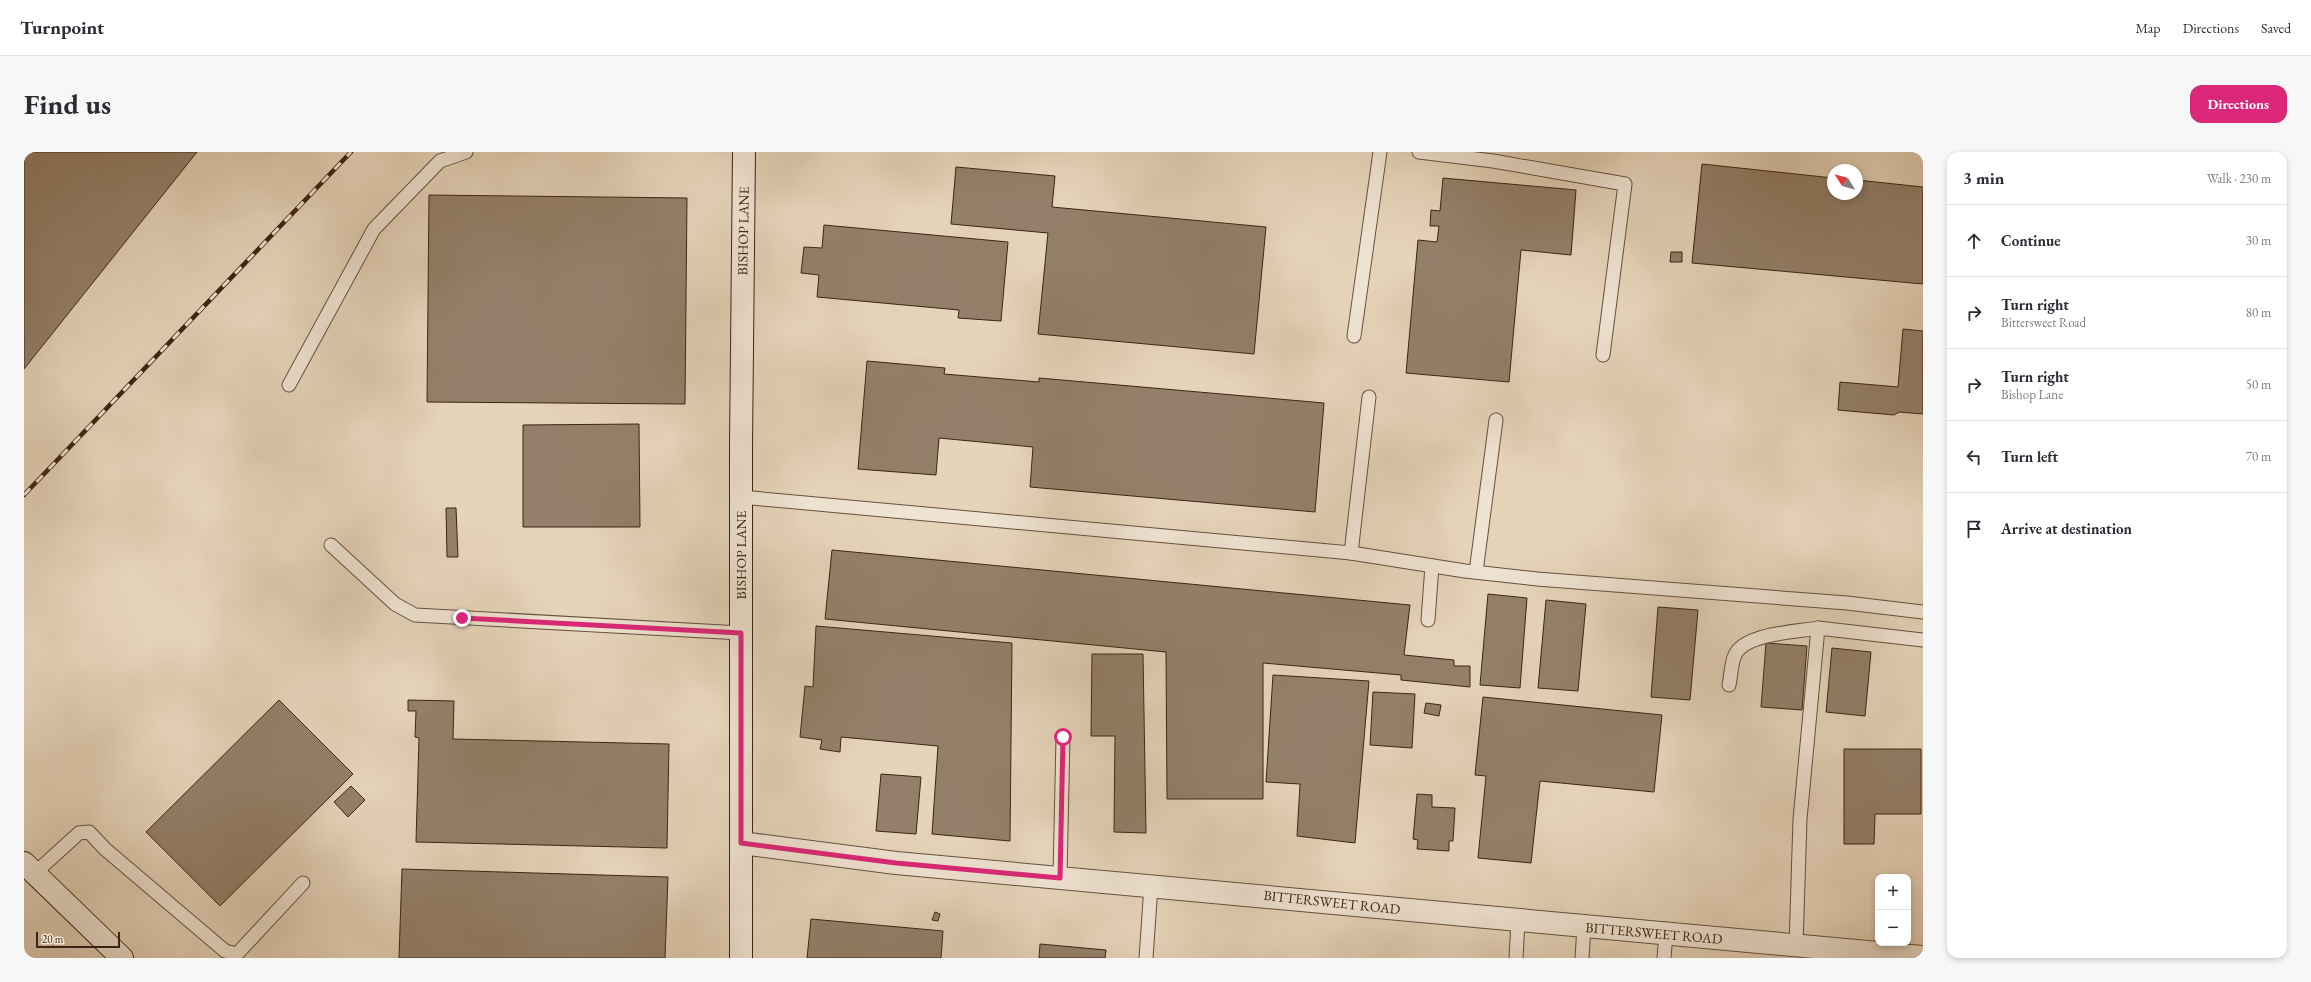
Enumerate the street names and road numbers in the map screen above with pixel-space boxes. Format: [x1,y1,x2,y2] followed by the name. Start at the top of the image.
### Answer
[733,186,753,276] street label: BISHOP LANE
[732,510,750,599] street label: BISHOP LANE
[1263,886,1402,918] street label: BITTERSWEET ROAD
[1585,918,1724,948] street label: BITTERSWEET ROAD

